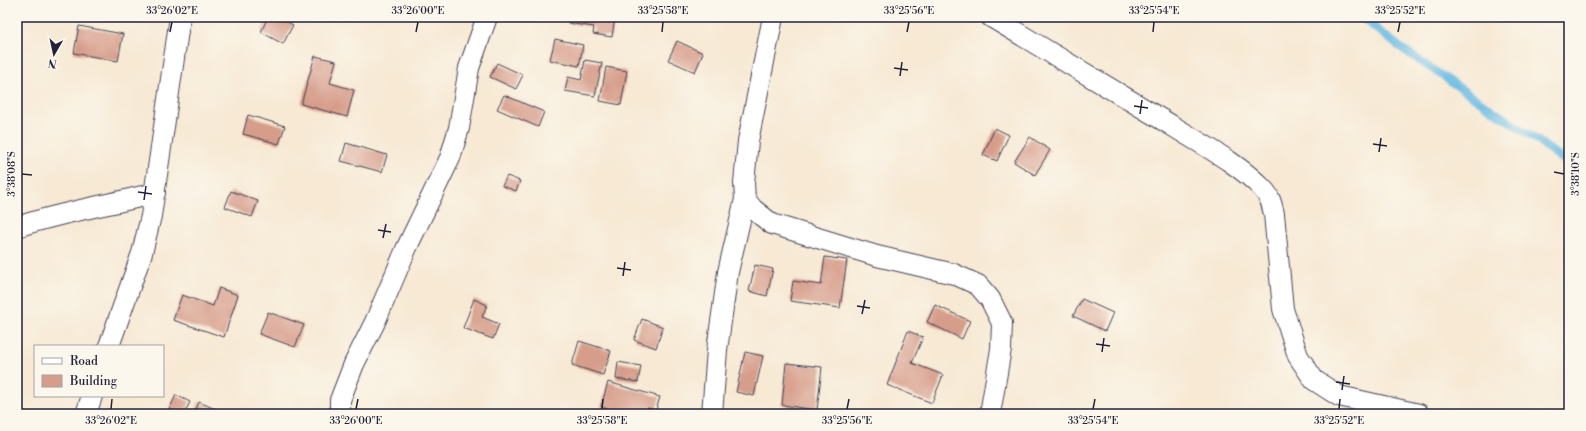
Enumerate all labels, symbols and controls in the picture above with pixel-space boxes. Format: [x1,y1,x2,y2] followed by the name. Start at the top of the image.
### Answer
[146,5,198,17] text: 33°26'02"E
[392,5,444,17] text: 33°26'00"E
[638,5,688,17] text: 33°25'58"E
[884,5,934,17] text: 33°25'56"E
[1129,5,1179,17] text: 33°25'54"E
[1375,5,1425,17] text: 33°25'52"E
[34,34,74,74] north arrow
[47,55,58,70] text: N
[6,151,18,197] text: 3°38'08"S
[1570,152,1582,196] text: 3°38'10"S
[34,345,164,397] legend
[70,354,98,369] text: Road
[69,374,118,389] text: Building
[85,415,137,427] text: 33°26'02"E
[330,415,382,427] text: 33°26'00"E
[577,415,627,427] text: 33°25'58"E
[822,415,872,427] text: 33°25'56"E
[1068,415,1118,427] text: 33°25'54"E
[1314,415,1364,427] text: 33°25'52"E

